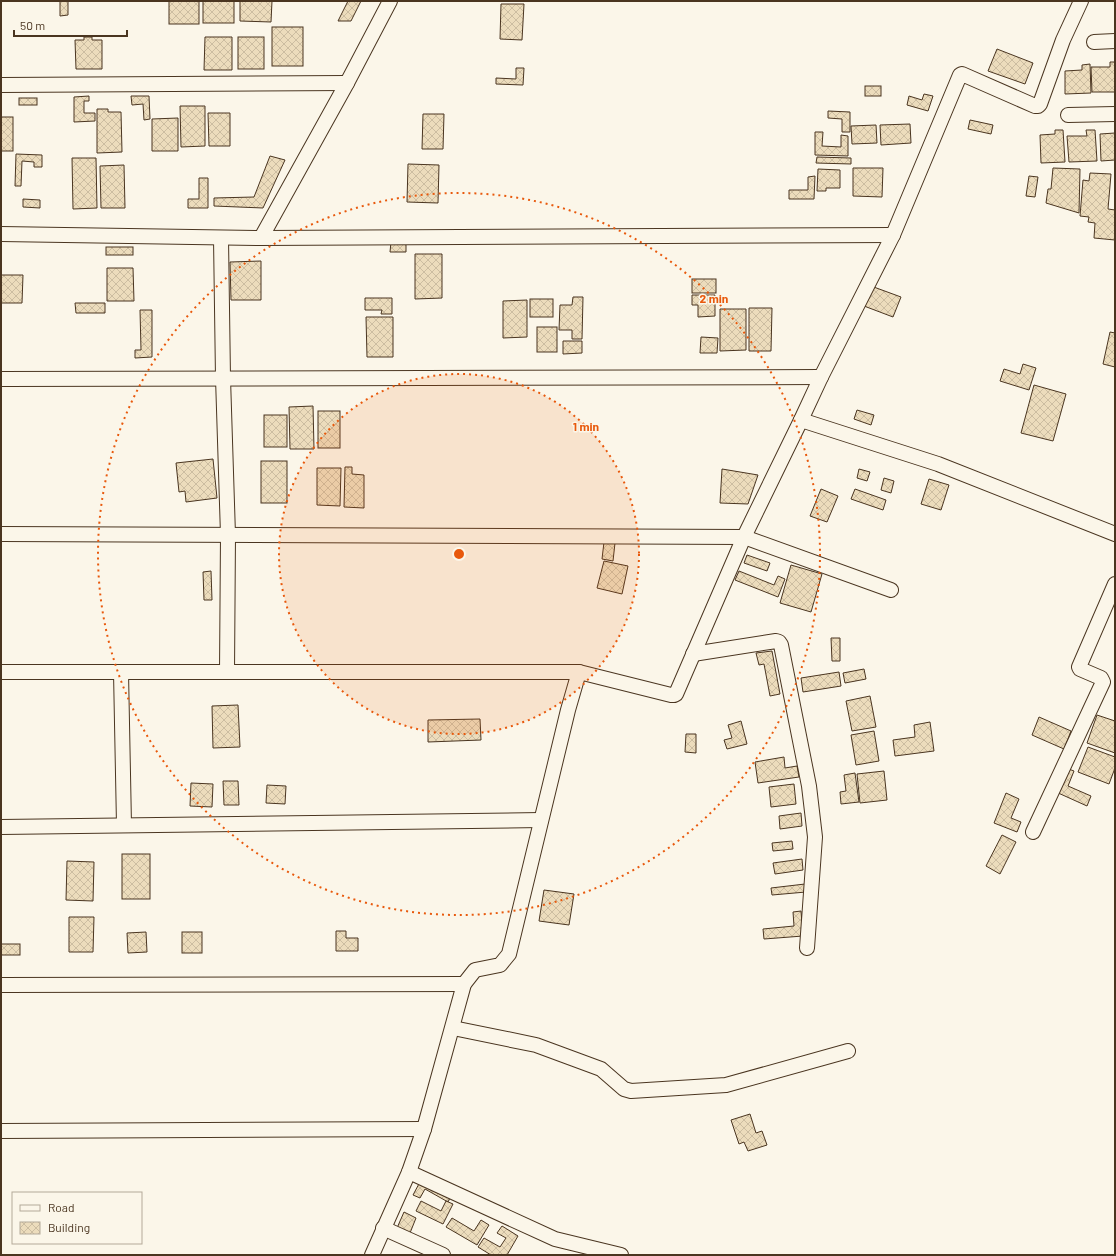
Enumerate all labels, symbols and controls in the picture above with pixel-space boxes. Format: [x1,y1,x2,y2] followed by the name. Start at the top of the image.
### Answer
[14,12,127,38] scale bar
[20,18,45,32] text: 50 m
[700,291,728,305] text: 2 min
[573,419,599,433] text: 1 min
[452,547,466,561] centre of rings
[12,1192,142,1244] legend
[48,1200,75,1214] text: Road
[48,1220,90,1234] text: Building

